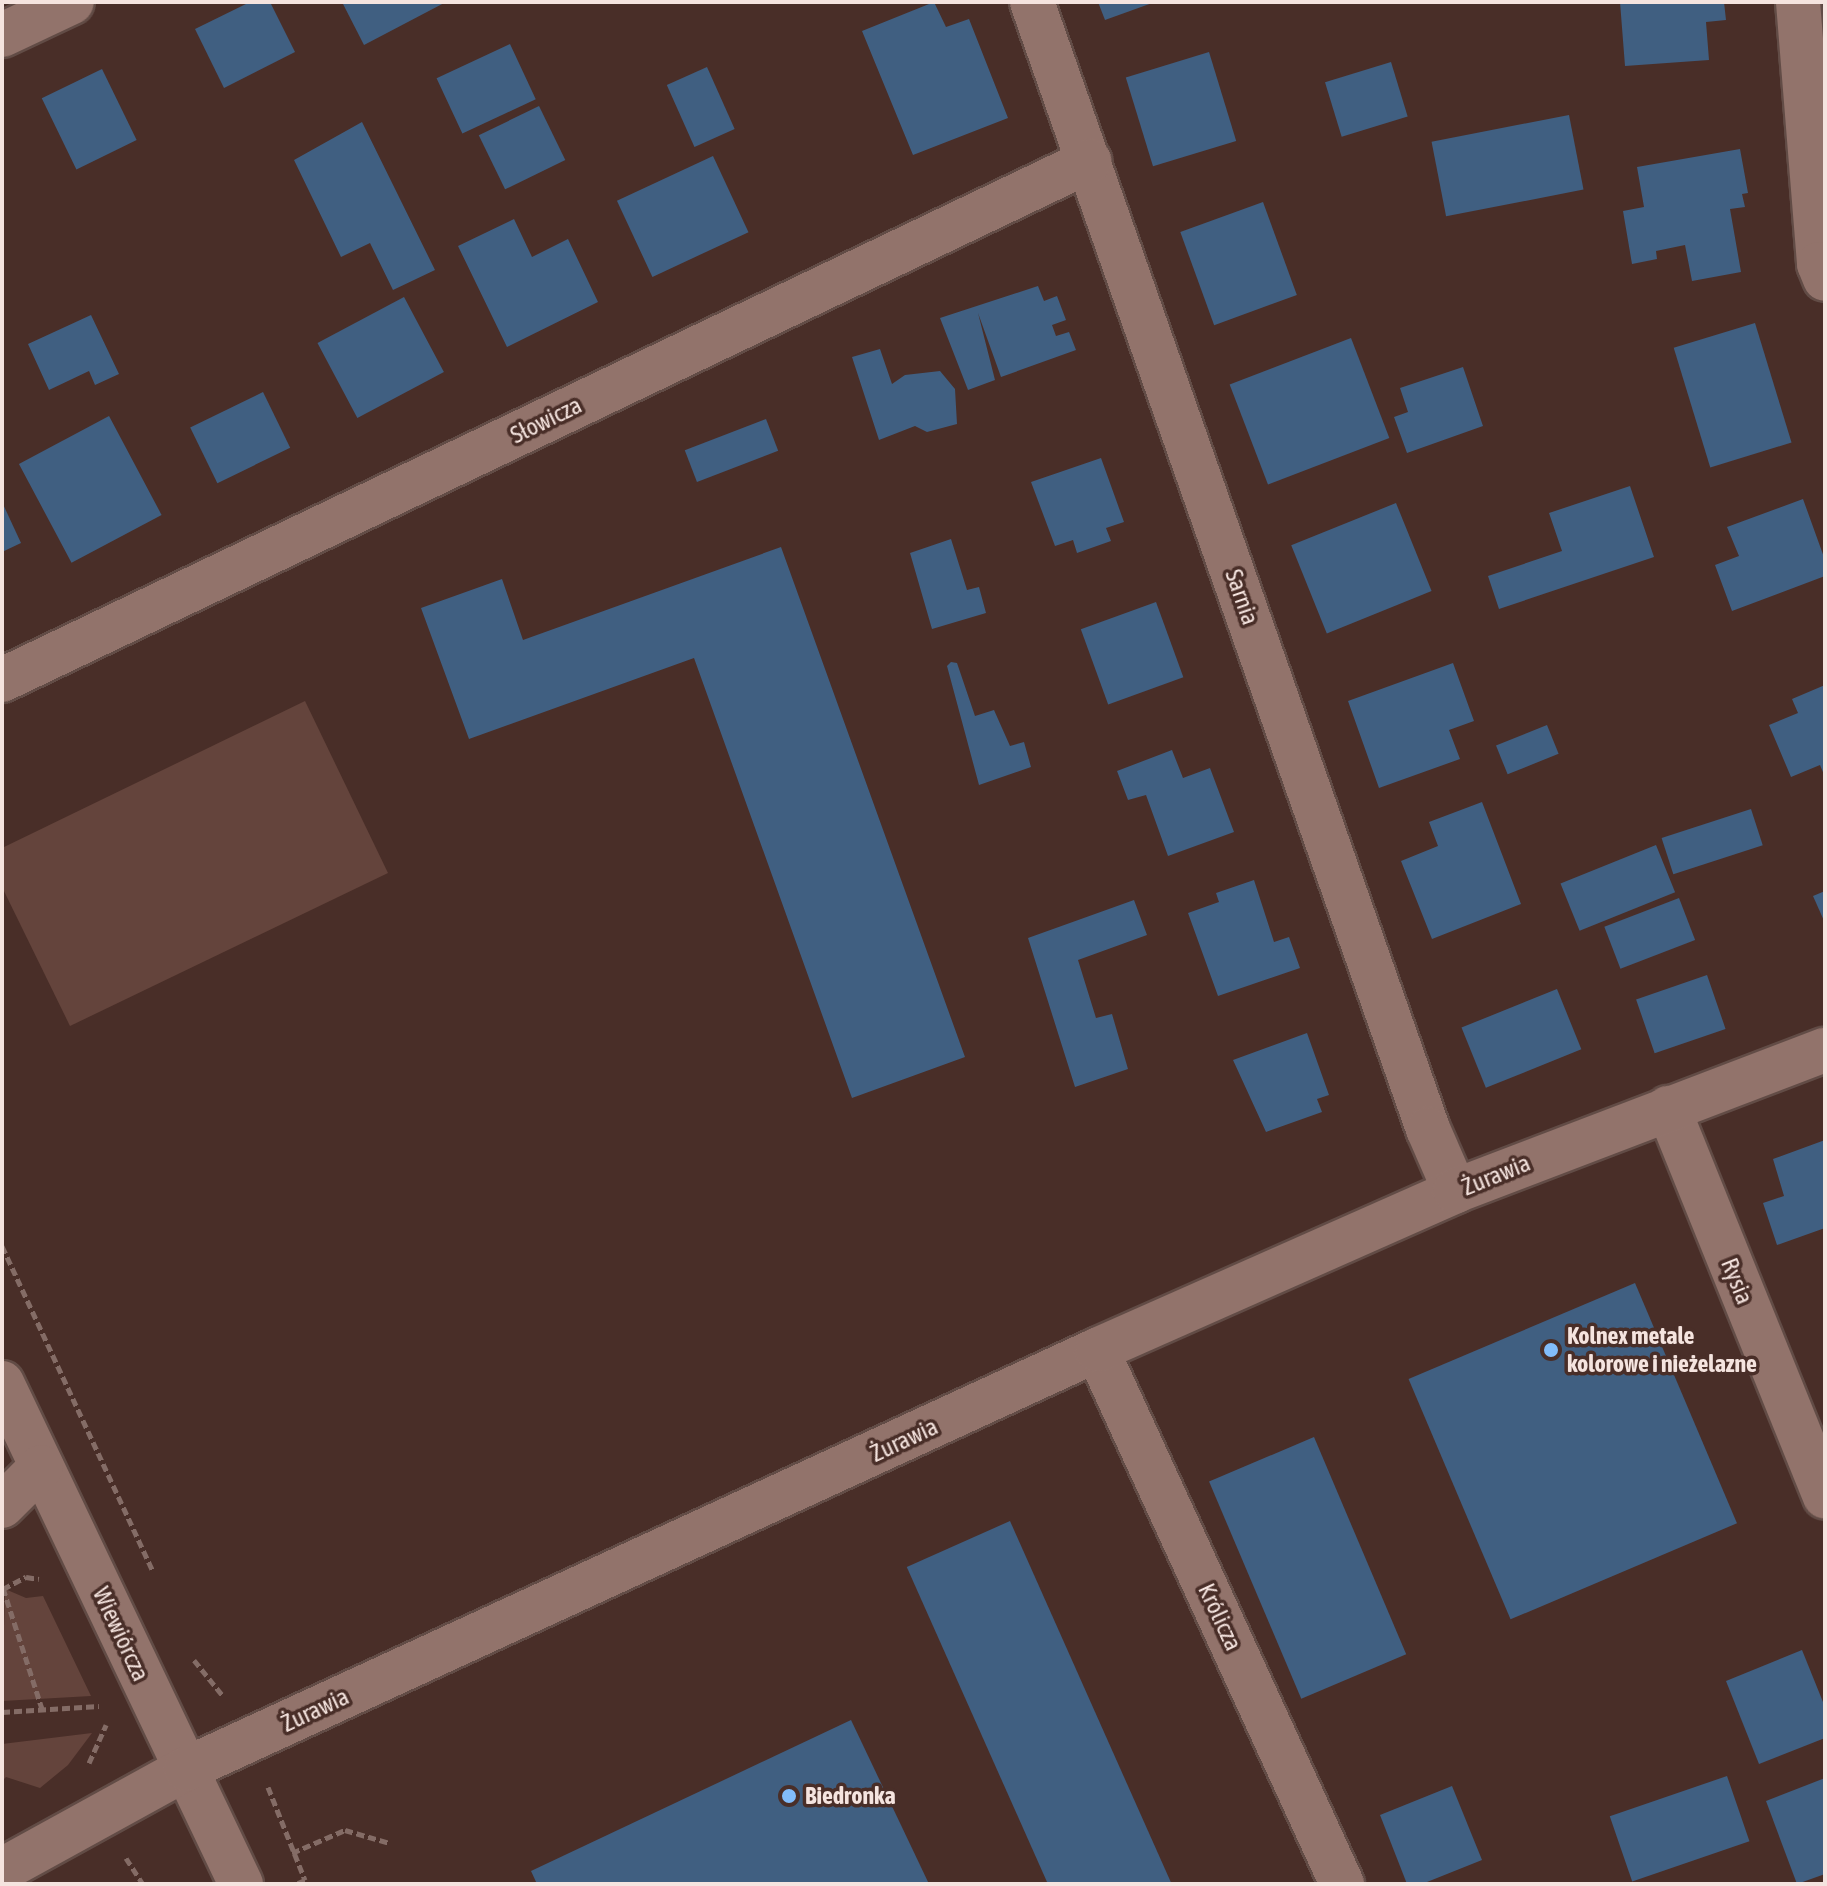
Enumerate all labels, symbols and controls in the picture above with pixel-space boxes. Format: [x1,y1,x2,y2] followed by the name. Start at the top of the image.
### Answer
[506,390,586,450] street label: Słowicza
[1219,566,1265,628] street label: Sarnia
[1458,1148,1534,1202] street label: Żurawia
[1715,1254,1759,1308] street label: Rysia
[1567,1322,1757,1378] place label: Kolnex metale kolorowe i nieżelazne
[1542,1341,1560,1359] marker: Kolnex metale kolorowe i nieżelazne
[866,1412,942,1468] street label: Żurawia
[1192,1579,1248,1655] street label: Królicza
[87,1582,155,1686] street label: Wiewiórcza
[277,1682,353,1738] street label: Żurawia
[805,1782,896,1810] place label: Biedronka
[780,1787,798,1805] marker: Biedronka

